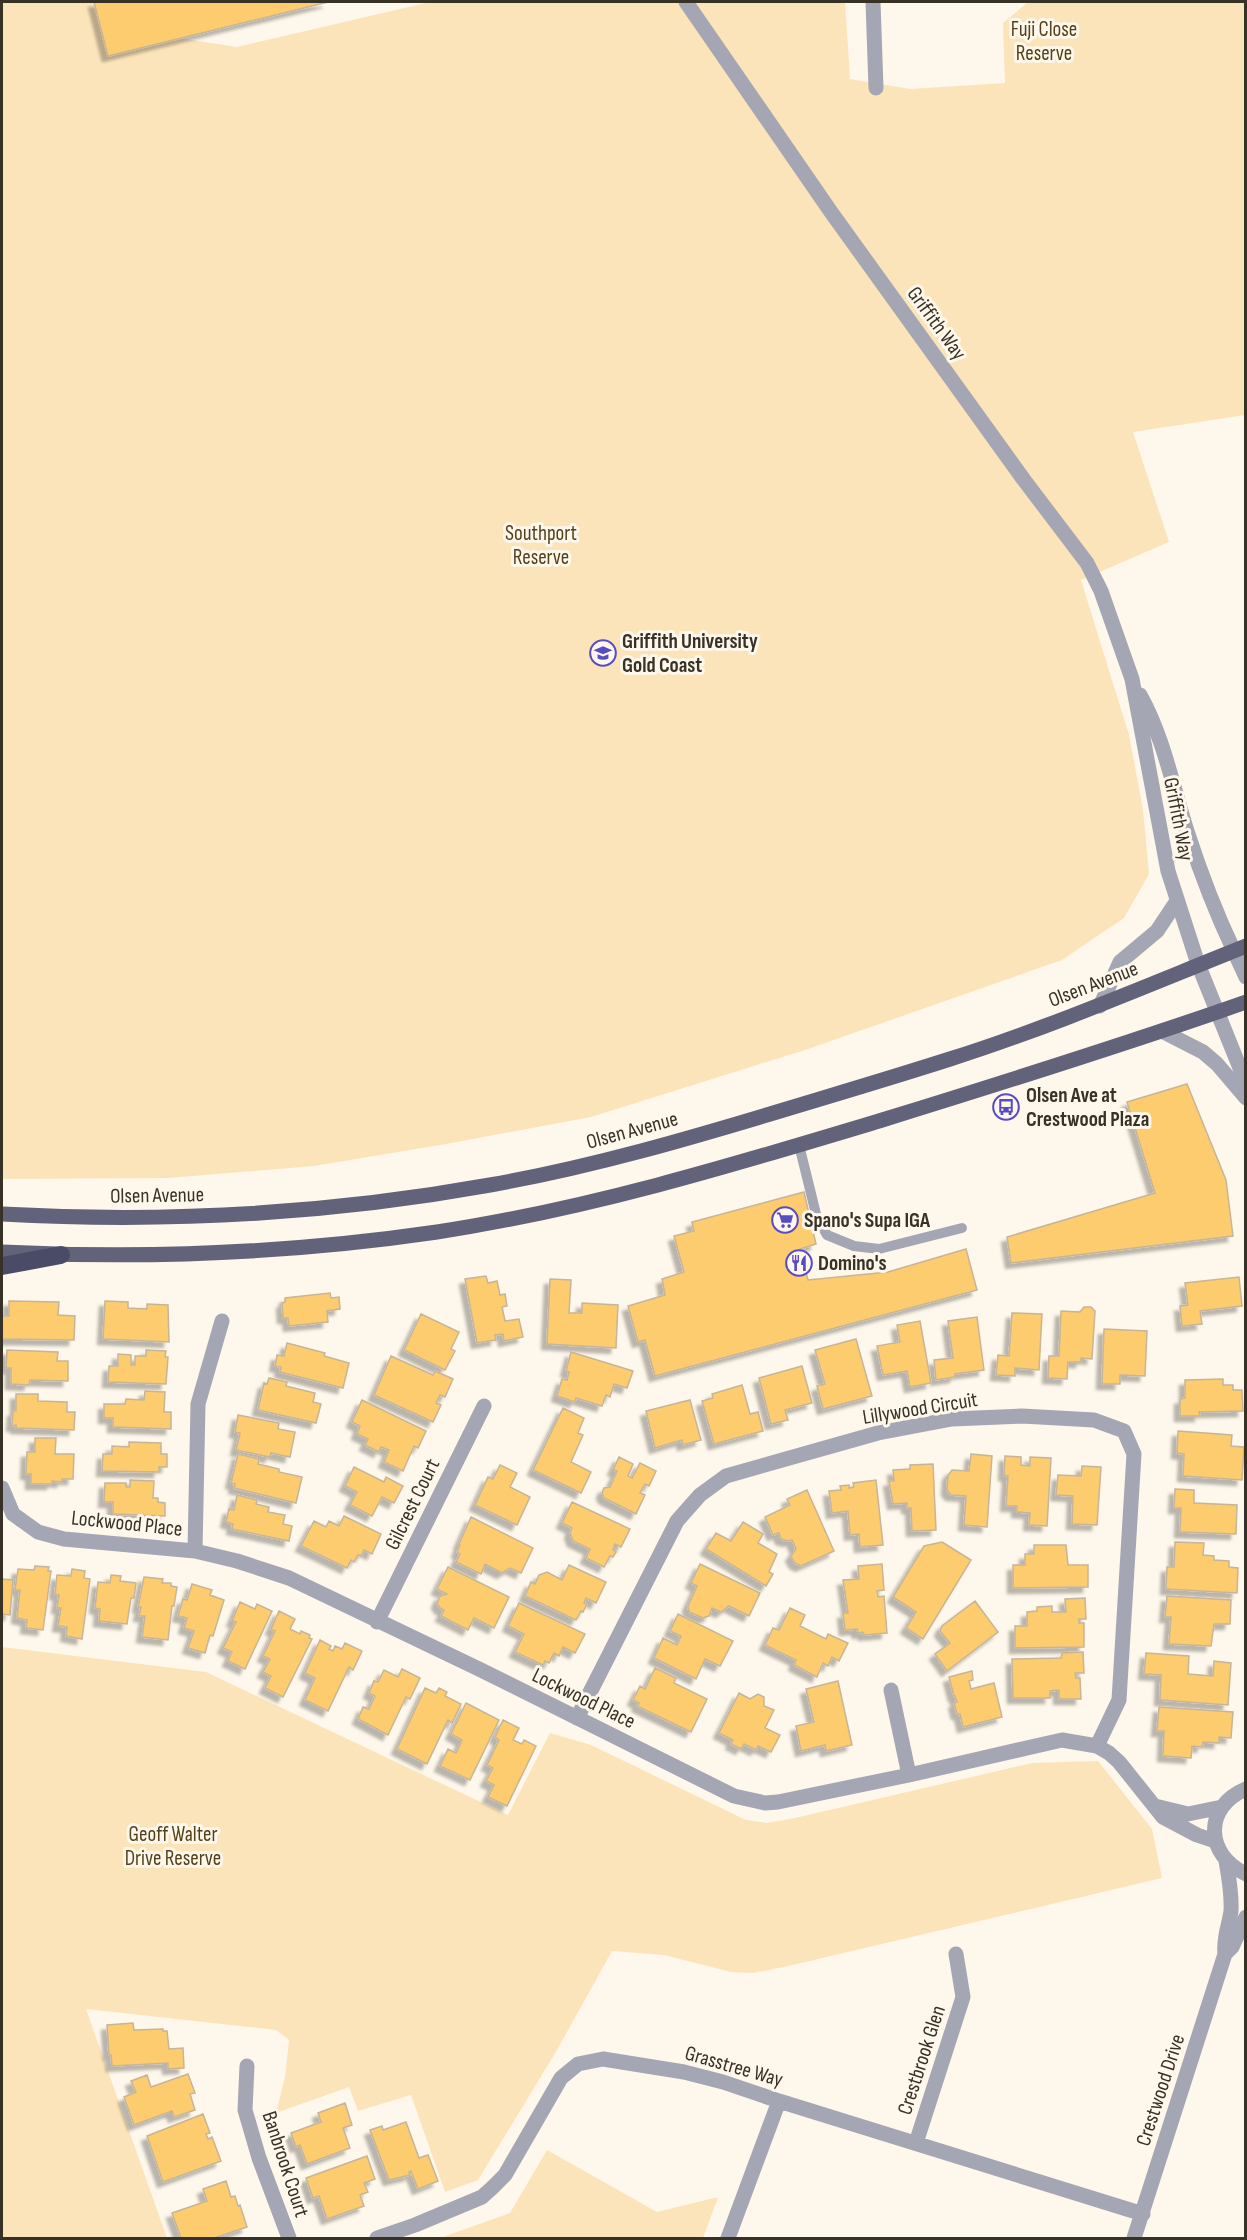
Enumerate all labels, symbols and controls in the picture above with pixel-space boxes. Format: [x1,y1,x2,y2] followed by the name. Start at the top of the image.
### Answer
[1011,17,1077,66] park label: Fuji Close Reserve
[902,282,971,365] street label: Griffith Way
[505,521,577,570] park label: Southport Reserve
[622,629,758,678] place label: Griffith University Gold Coast
[588,638,618,668] school or university icon: Griffith University Gold Coast
[1158,775,1199,863] street label: Griffith Way
[1045,956,1142,1013] street label: Olsen Avenue
[1026,1083,1149,1132] place label: Olsen Ave at Crestwood Plaza
[991,1092,1021,1122] bus stop icon: Olsen Ave at Crestwood Plaza
[584,1106,681,1155] street label: Olsen Avenue
[110,1182,204,1209] street label: Olsen Avenue
[770,1205,800,1235] supermarket icon: Spano's Supa IGA
[804,1208,931,1233] place label: Spano's Supa IGA
[784,1248,814,1278] restaurant icon: Domino's
[818,1251,887,1276] place label: Domino's
[861,1387,979,1430] street label: Lillywood Circuit
[380,1455,445,1554] street label: Gilcrest Court
[70,1505,184,1542] street label: Lockwood Place
[528,1663,639,1734] street label: Lockwood Place
[125,1822,221,1871] park label: Geoff Walter Drive Reserve
[892,2002,951,2118] street label: Crestbrook Glen
[1131,2031,1190,2149] street label: Crestwood Drive
[682,2041,786,2092] street label: Grasstree Way
[257,2108,314,2220] street label: Banbrook Court

